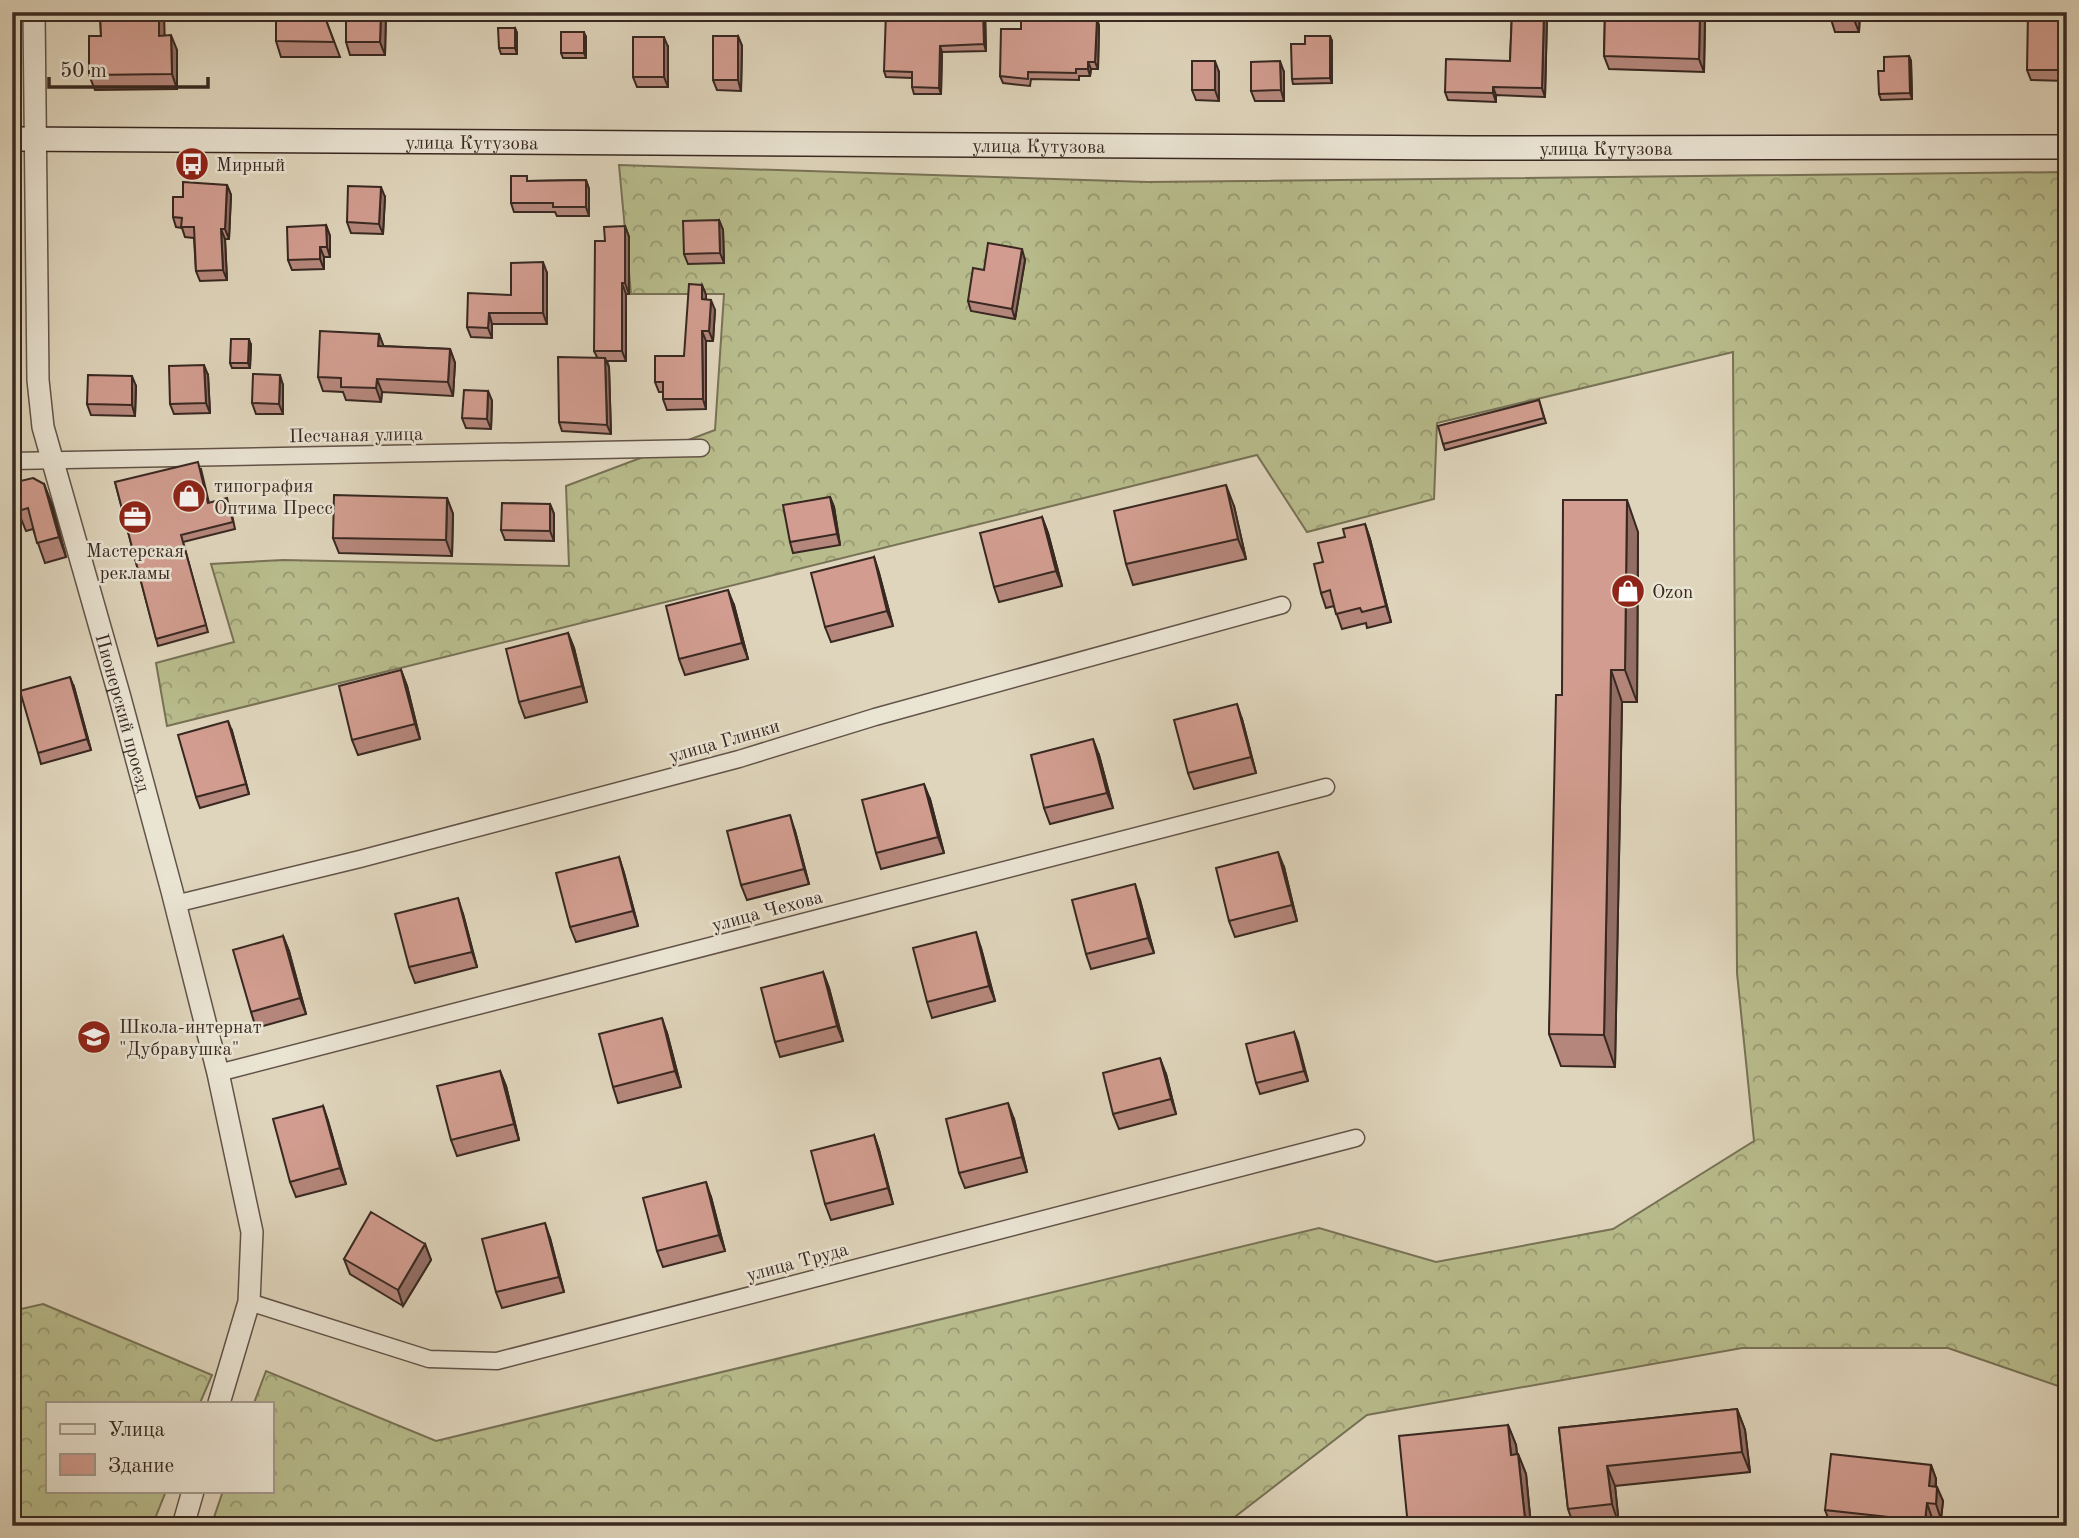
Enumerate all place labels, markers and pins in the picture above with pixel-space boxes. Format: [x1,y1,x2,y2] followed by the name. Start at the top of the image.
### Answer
[173,145,211,183] bus stop icon: Мирный
[216,157,285,176] place label: Мирный
[170,477,208,515] shop icon: типография Оптима Пресс
[214,478,333,519] place label: типография Оптима Пресс
[116,498,154,536] office icon: Мастерская рекламы
[86,543,184,584] place label: Мастерская рекламы
[1609,572,1647,610] shop icon: Ozon
[1652,584,1693,603] place label: Ozon
[75,1018,113,1056] school or university icon: Школа-интернат "Дубравушка"
[119,1019,262,1060] place label: Школа-интернат "Дубравушка"

